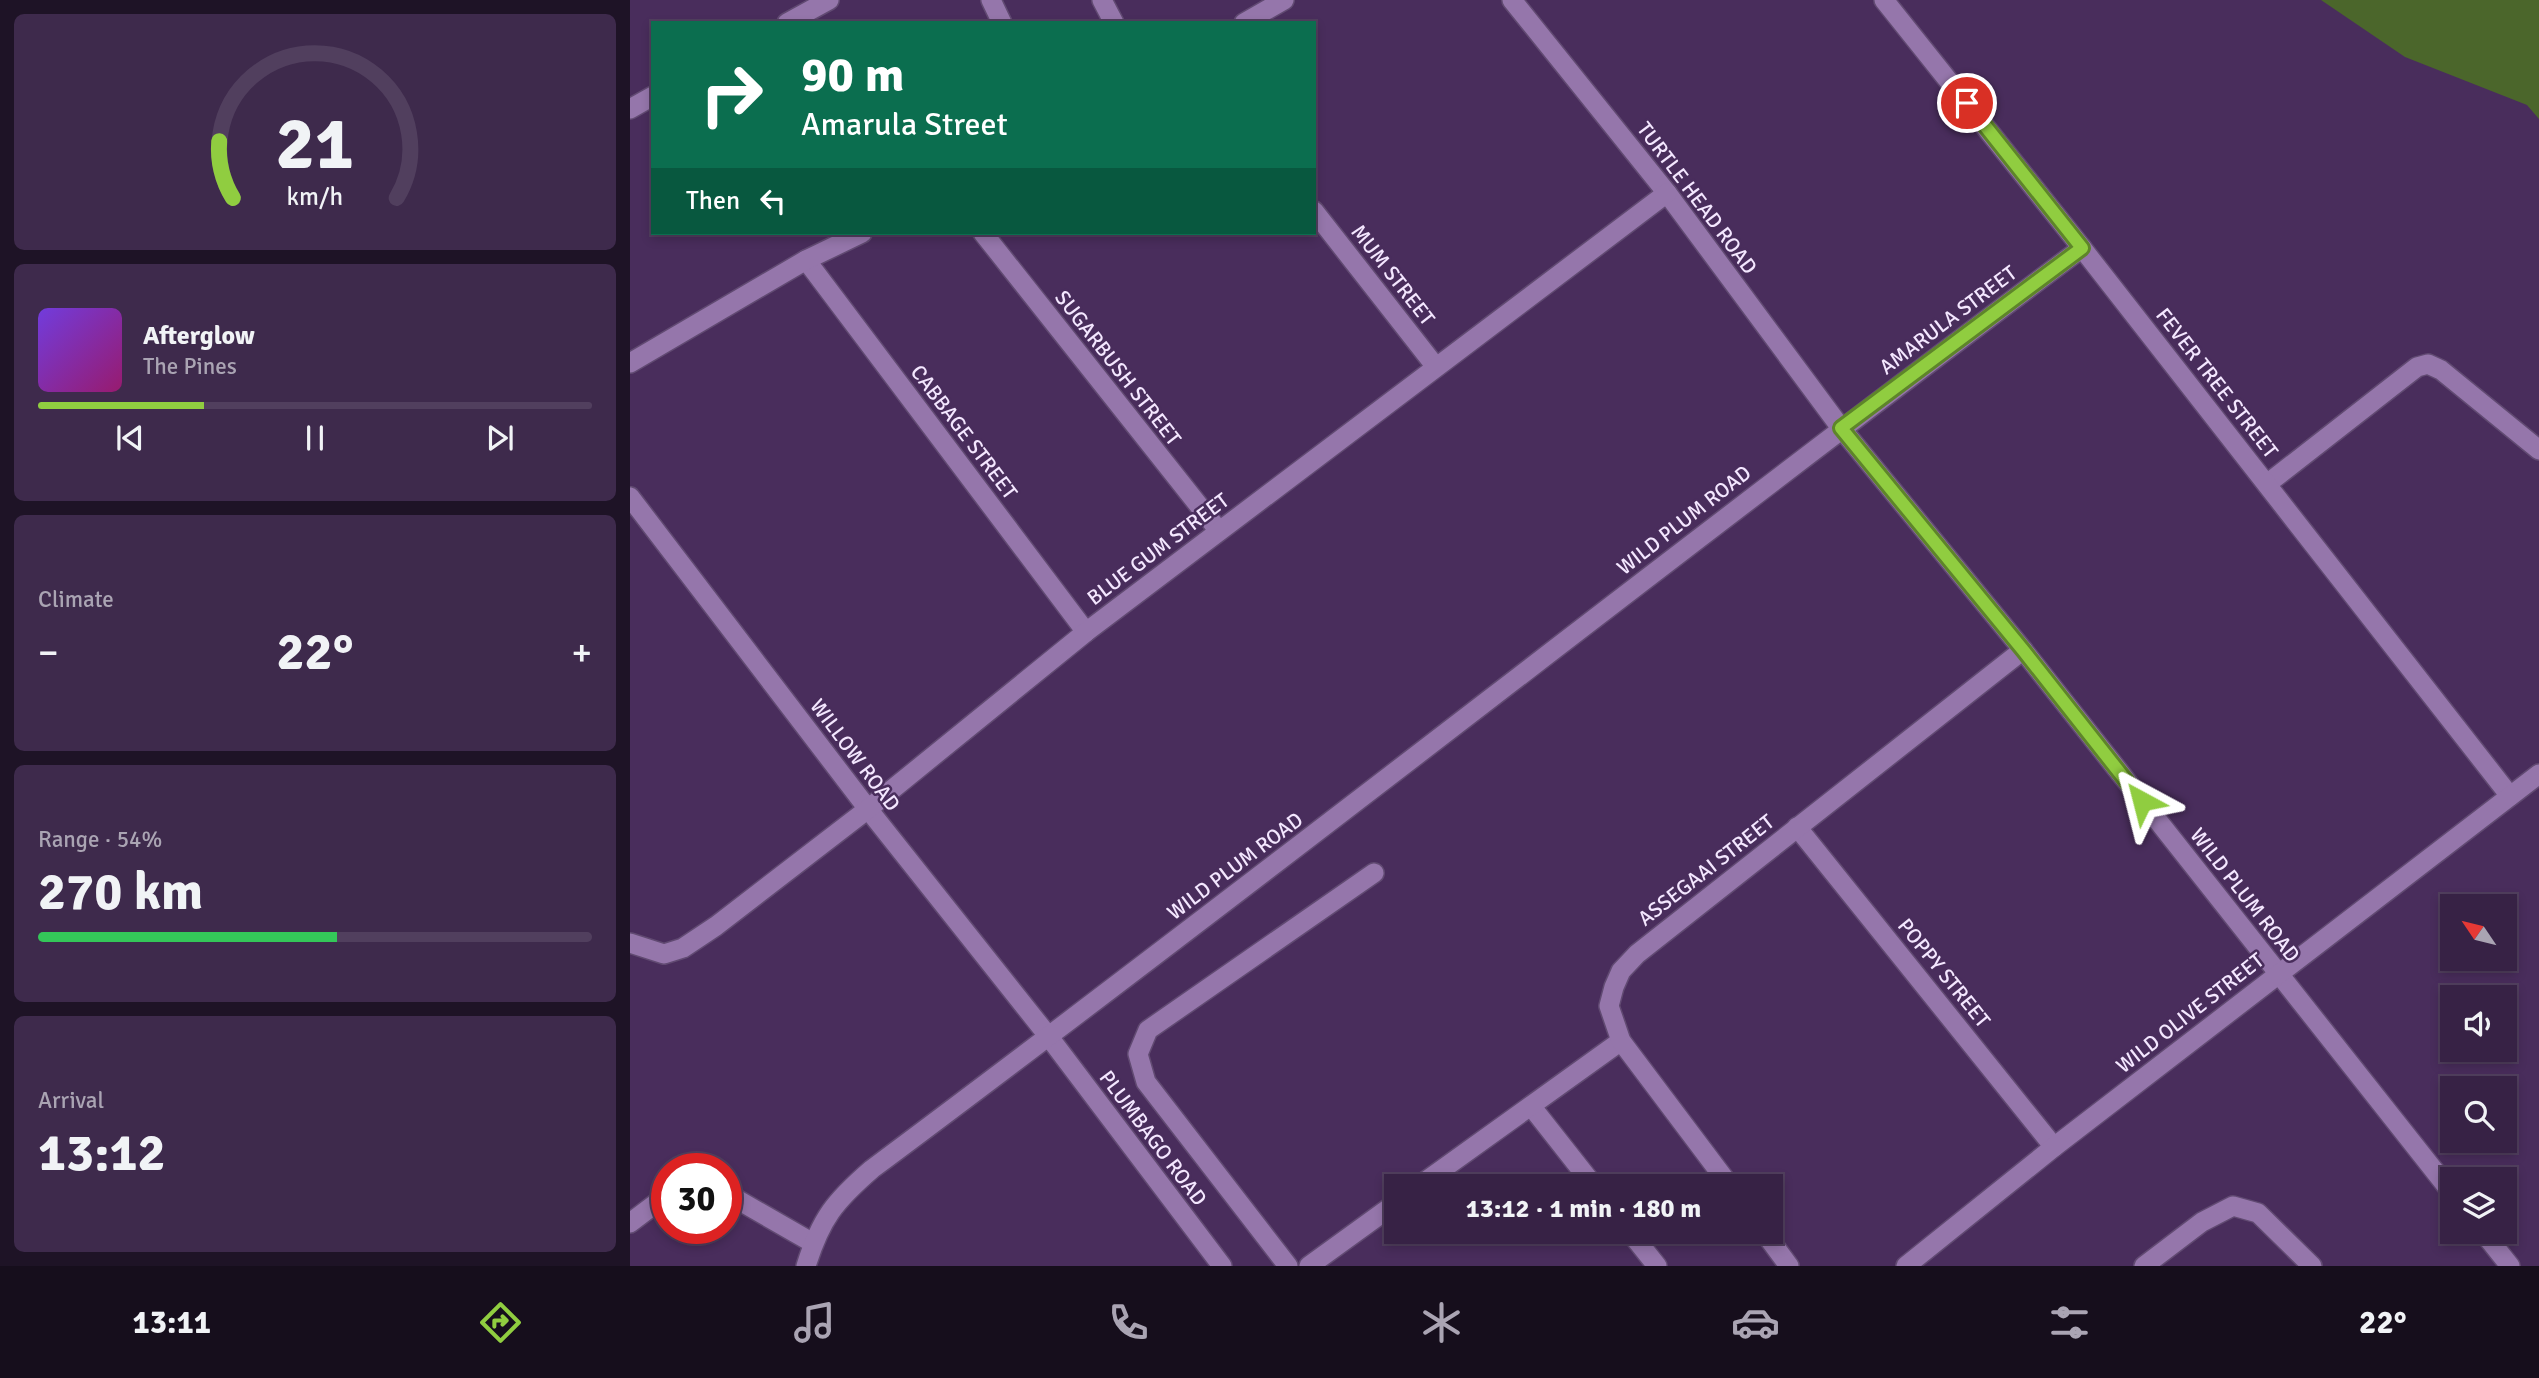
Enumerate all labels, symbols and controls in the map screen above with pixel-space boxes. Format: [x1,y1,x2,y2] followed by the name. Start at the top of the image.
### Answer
[801,45,904,105] text: 90 m
[686,49,777,140] icon: right
[1937,73,1997,133] pin
[1948,84,1986,122] icon: arrive
[276,101,354,190] text: 21
[801,105,1008,144] text: Amarula Street
[1631,117,1763,279] street label: TURTLE HEAD ROAD
[287,181,343,212] text: km/h
[754,182,792,220] icon: left
[686,185,740,217] text: Then
[1346,219,1441,331] street label: MUM STREET
[1874,259,2022,380] street label: AMARULA STREET
[1049,285,1187,451] street label: SUGARBUSH STREET
[2150,303,2284,464] street label: FEVER TREE STREET
[143,320,255,352] text: Afterglow
[143,352,237,381] text: The Pines
[905,360,1023,505] street label: CABBAGE STREET
[111,419,149,457] icon: previous
[296,419,334,457] icon: pause
[481,419,519,457] icon: next
[1612,460,1756,580] street label: WILD PLUM ROAD
[1082,487,1235,611] street label: BLUE GUM STREET
[38,585,114,614] text: Climate
[277,620,353,684] text: 22°
[38,629,59,676] text: −
[571,629,592,676] text: +
[804,694,906,816] street label: WILLOW ROAD
[2105,764,2179,838] position arrow
[1162,807,1308,925] street label: WILD PLUM ROAD
[1633,808,1780,931] street label: ASSEGAAI STREET
[2185,823,2305,967] street label: WILD PLUM ROAD
[38,825,162,854] text: Range · 54%
[38,860,203,924] text: 270 km
[2440,894,2516,971] north arrow
[2440,894,2517,1244] map controls
[1892,913,1996,1033] street label: POPPY STREET
[2111,947,2270,1079] street label: WILD OLIVE STREET
[2440,985,2517,1062] button: sound
[1094,1065,1212,1211] street label: PLUMBAGO ROAD
[2440,1076,2517,1153] button: search
[38,1086,104,1115] text: Arrival
[38,1121,166,1185] text: 13:12
[651,1153,742,1244] speed limit sign: 30
[2440,1167,2517,1244] button: layers
[1466,1193,1701,1225] text: 13:12 · 1 min · 180 m
[476,1298,525,1347] icon: directions
[790,1298,839,1347] icon: music
[1104,1298,1153,1347] icon: phone
[1417,1298,1466,1347] icon: climate
[1731,1298,1780,1347] icon: car
[2045,1298,2094,1347] icon: filters
[132,1303,211,1342] text: 13:11
[2359,1303,2406,1342] text: 22°

